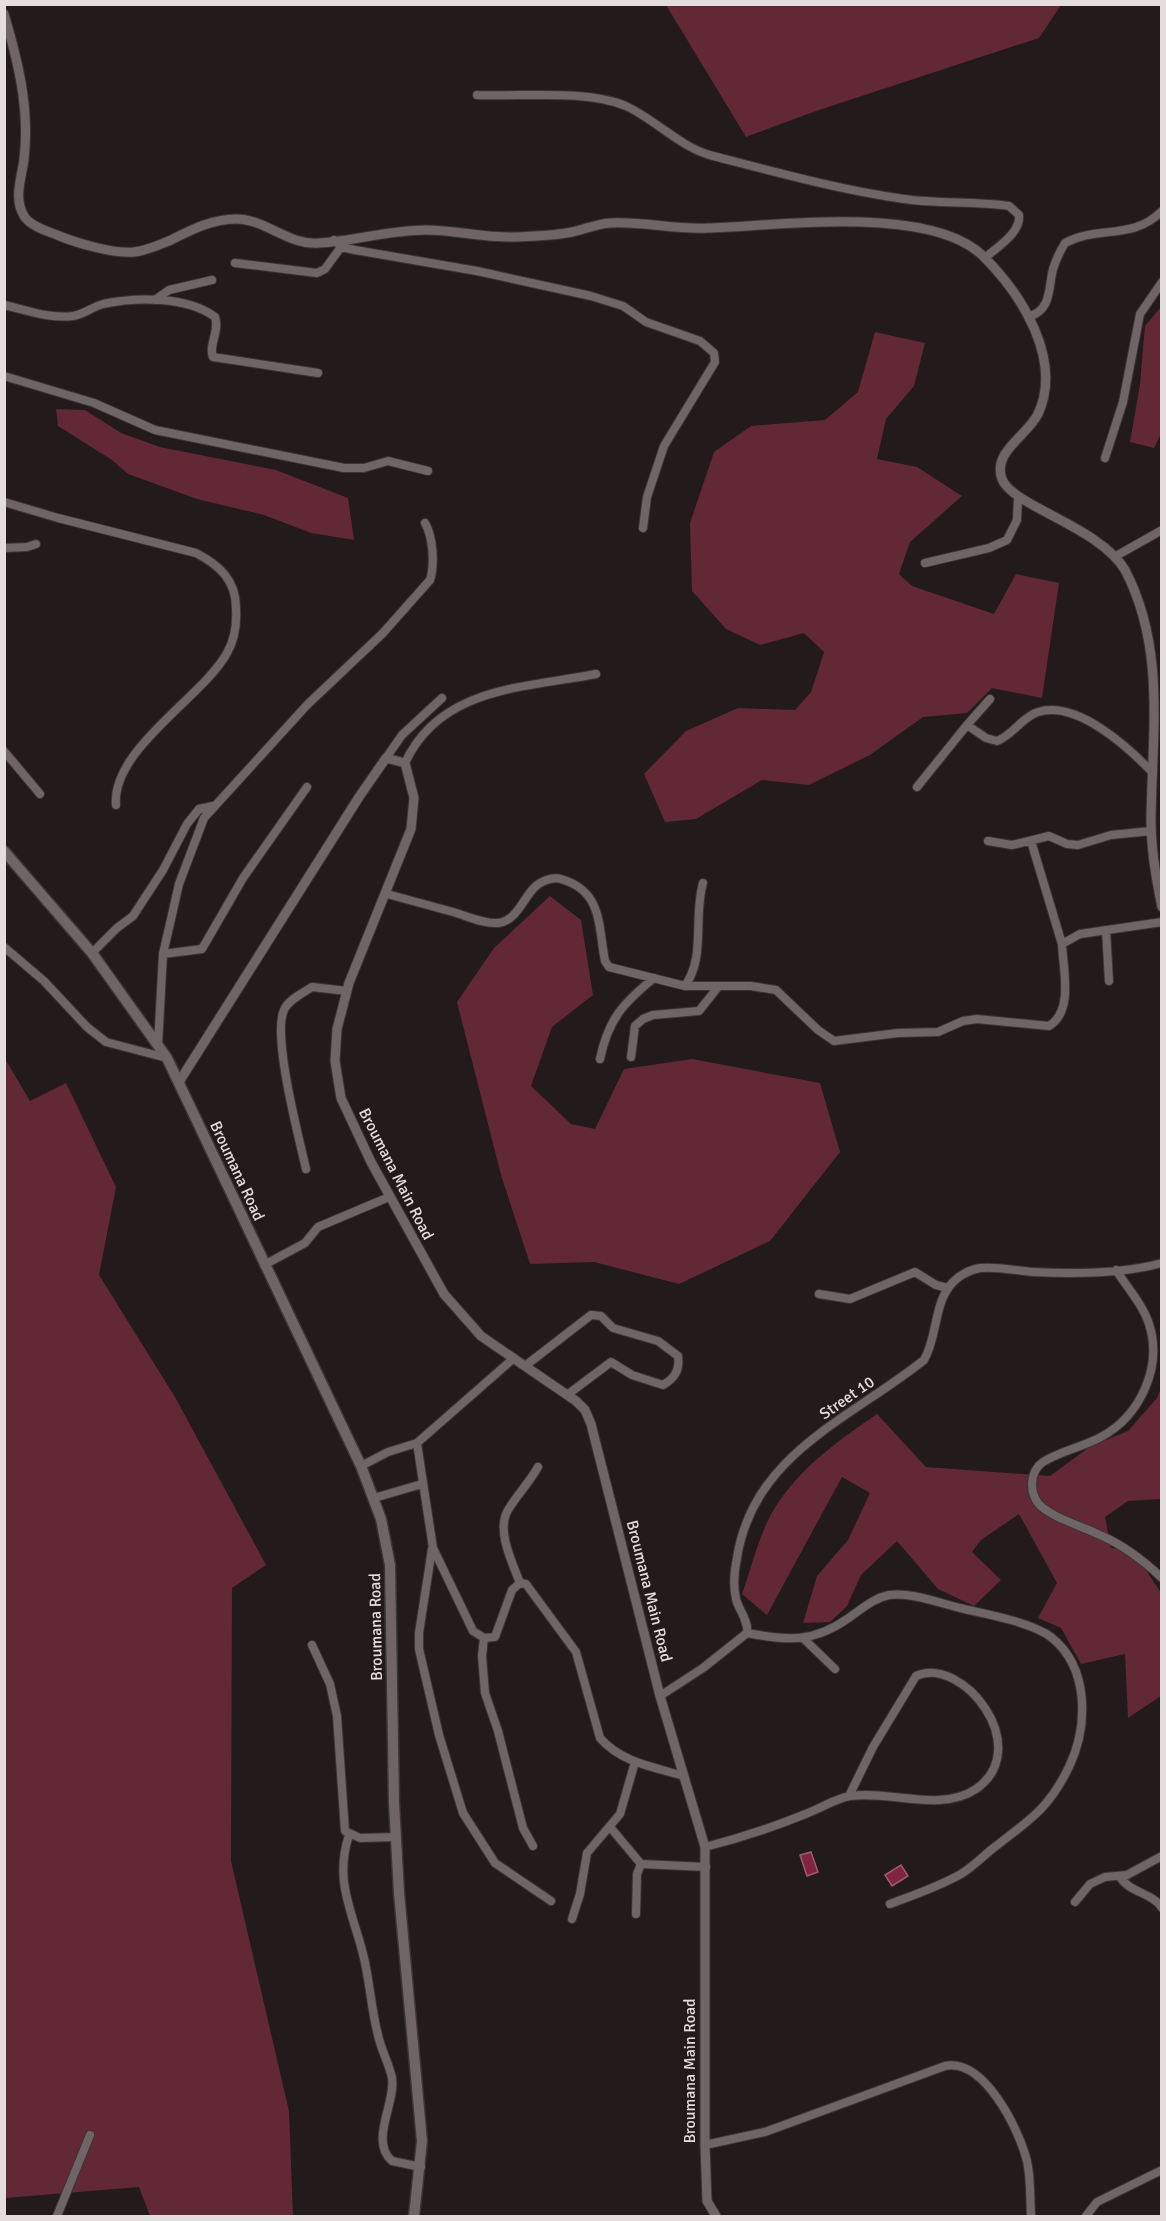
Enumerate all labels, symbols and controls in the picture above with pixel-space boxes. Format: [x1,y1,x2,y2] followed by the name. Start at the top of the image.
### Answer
[354,1105,438,1243] street label: Broumana Main Road
[205,1118,269,1224] street label: Broumana Road
[816,1372,878,1424] street label: Street 10
[622,1518,676,1664] street label: Broumana Main Road
[365,1573,387,1681] street label: Broumana Road
[680,1998,700,2144] street label: Broumana Main Road

